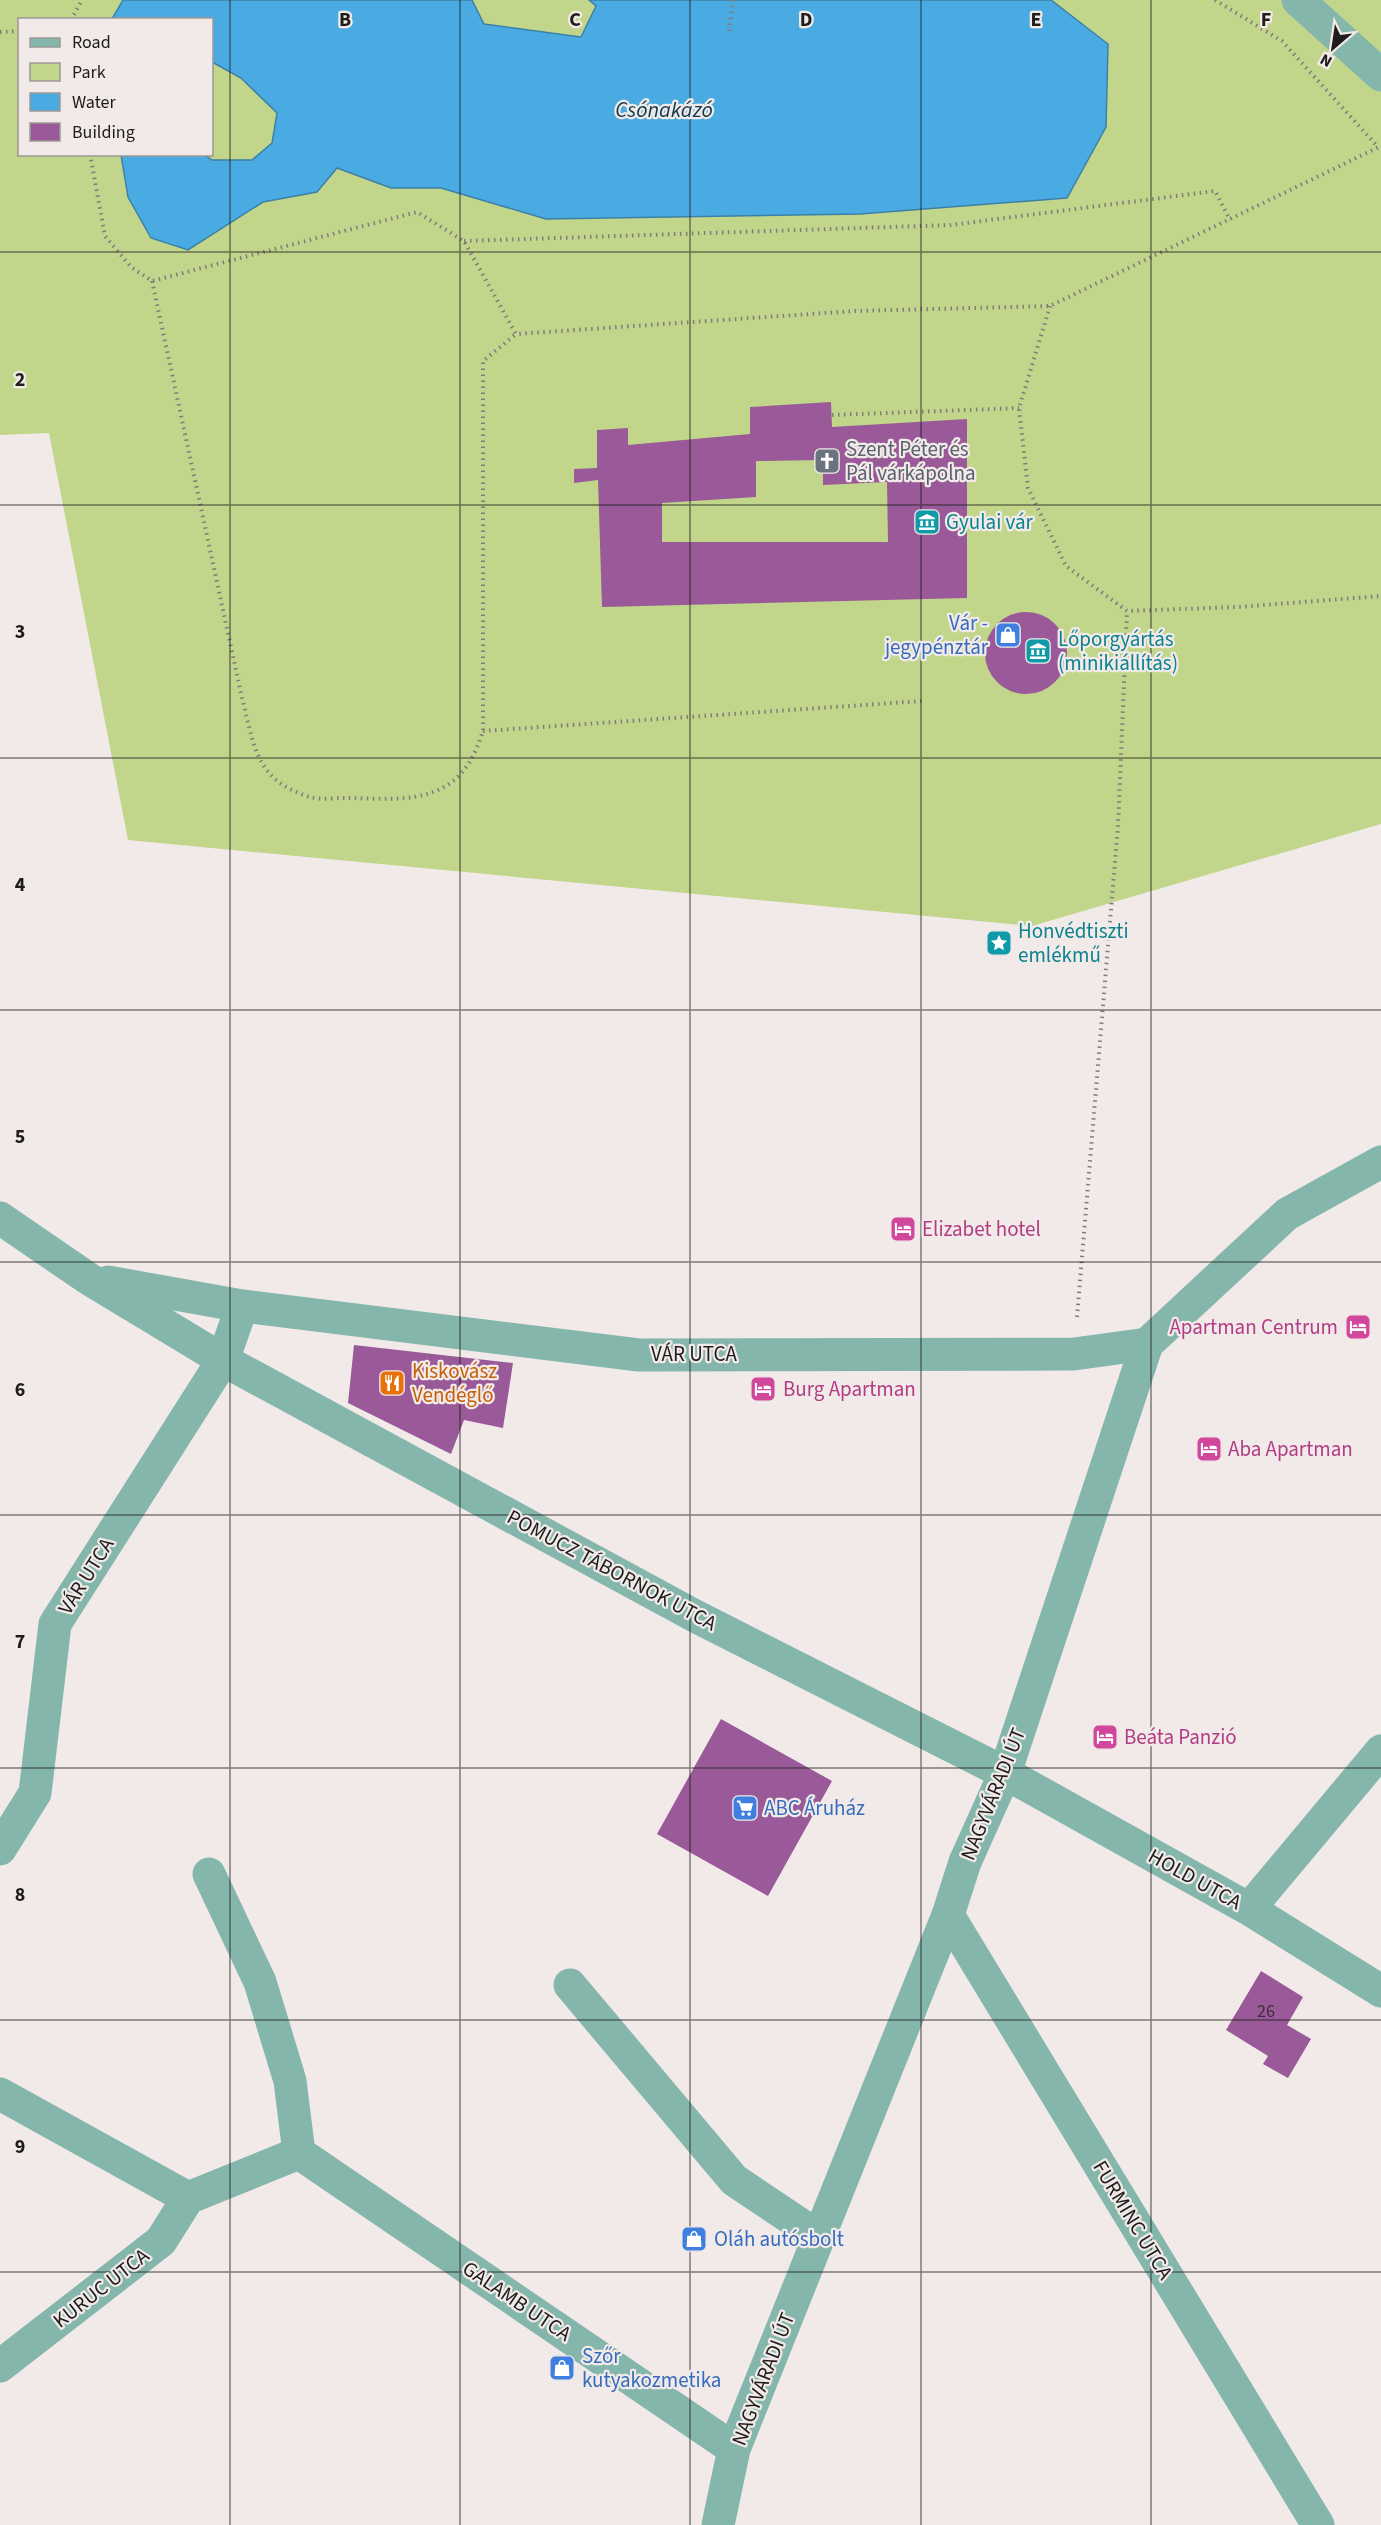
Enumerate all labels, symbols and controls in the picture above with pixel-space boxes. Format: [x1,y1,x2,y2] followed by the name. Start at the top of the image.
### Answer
[339,6,351,34] text: B
[569,6,581,34] text: C
[800,6,812,34] text: D
[1031,6,1041,34] text: E
[1261,6,1271,34] text: F
[18,18,213,156] legend
[1303,18,1363,78] north arrow
[72,30,111,55] text: Road
[1316,48,1336,72] text: N
[72,60,106,85] text: Park
[72,90,116,115] text: Water
[615,94,713,126] water label: Csónakázó
[72,120,135,145] text: Building
[15,366,25,394] text: 2
[846,434,976,488] place label: Szent Péter és Pál várkápolna
[812,446,842,476] church icon: Szent Péter és Pál várkápolna
[912,507,942,537] museum icon: Gyulai vár
[946,507,1033,537] place label: Gyulai vár
[884,608,989,662] place label: Vár - jegypénztár
[15,618,25,646] text: 3
[993,620,1023,650] shop icon: Vár - jegypénztár
[1058,624,1178,678] place label: Lőporgyártás (minikiállítás)
[1023,636,1053,666] museum icon: Lőporgyártás (minikiállítás)
[15,871,26,899] text: 4
[1018,916,1129,970] place label: Honvédtiszti emlékmű
[984,928,1014,958] place icon: Honvédtiszti emlékmű
[15,1123,25,1151] text: 5
[888,1214,918,1244] hotel icon: Elizabet hotel
[922,1214,1041,1244] place label: Elizabet hotel
[1169,1312,1338,1342] place label: Apartman Centrum
[1343,1312,1373,1342] hotel icon: Apartman Centrum
[651,1339,737,1369] street label: VÁR UTCA
[412,1356,497,1410] place label: Kiskovász Vendéglő
[377,1368,407,1398] restaurant icon: Kiskovász Vendéglő
[748,1374,778,1404] hotel icon: Burg Apartman
[783,1374,916,1404] place label: Burg Apartman
[15,1376,25,1404] text: 6
[1194,1434,1224,1464] hotel icon: Aba Apartman
[1228,1434,1353,1464] place label: Aba Apartman
[502,1502,723,1638] street label: POMUCZ TÁBORNOK UTCA
[51,1531,122,1620] street label: VÁR UTCA
[15,1628,25,1656] text: 7
[1090,1722,1120,1752] hotel icon: Beáta Panzió
[1124,1722,1237,1752] place label: Beáta Panzió
[953,1723,1033,1865] street label: NAGYVÁRADI ÚT
[730,1793,760,1823] supermarket icon: ABC Áruház
[764,1793,865,1823] place label: ABC Áruház
[1143,1841,1248,1917] street label: HOLD UTCA
[15,1881,25,1909] text: 8
[1257,1999,1275,2024] house number: 26
[15,2133,25,2161] text: 9
[1086,2155,1181,2286] street label: FURMINC UTCA
[679,2224,709,2254] shop icon: Oláh autósbolt
[714,2224,844,2254] place label: Oláh autósbolt
[47,2240,156,2335] street label: KURUC UTCA
[457,2253,578,2349] street label: GALAMB UTCA
[724,2308,802,2450] street label: NAGYVÁRADI ÚT
[582,2341,721,2395] place label: Szőr kutyakozmetika
[547,2353,577,2383] shop icon: Szőr kutyakozmetika

